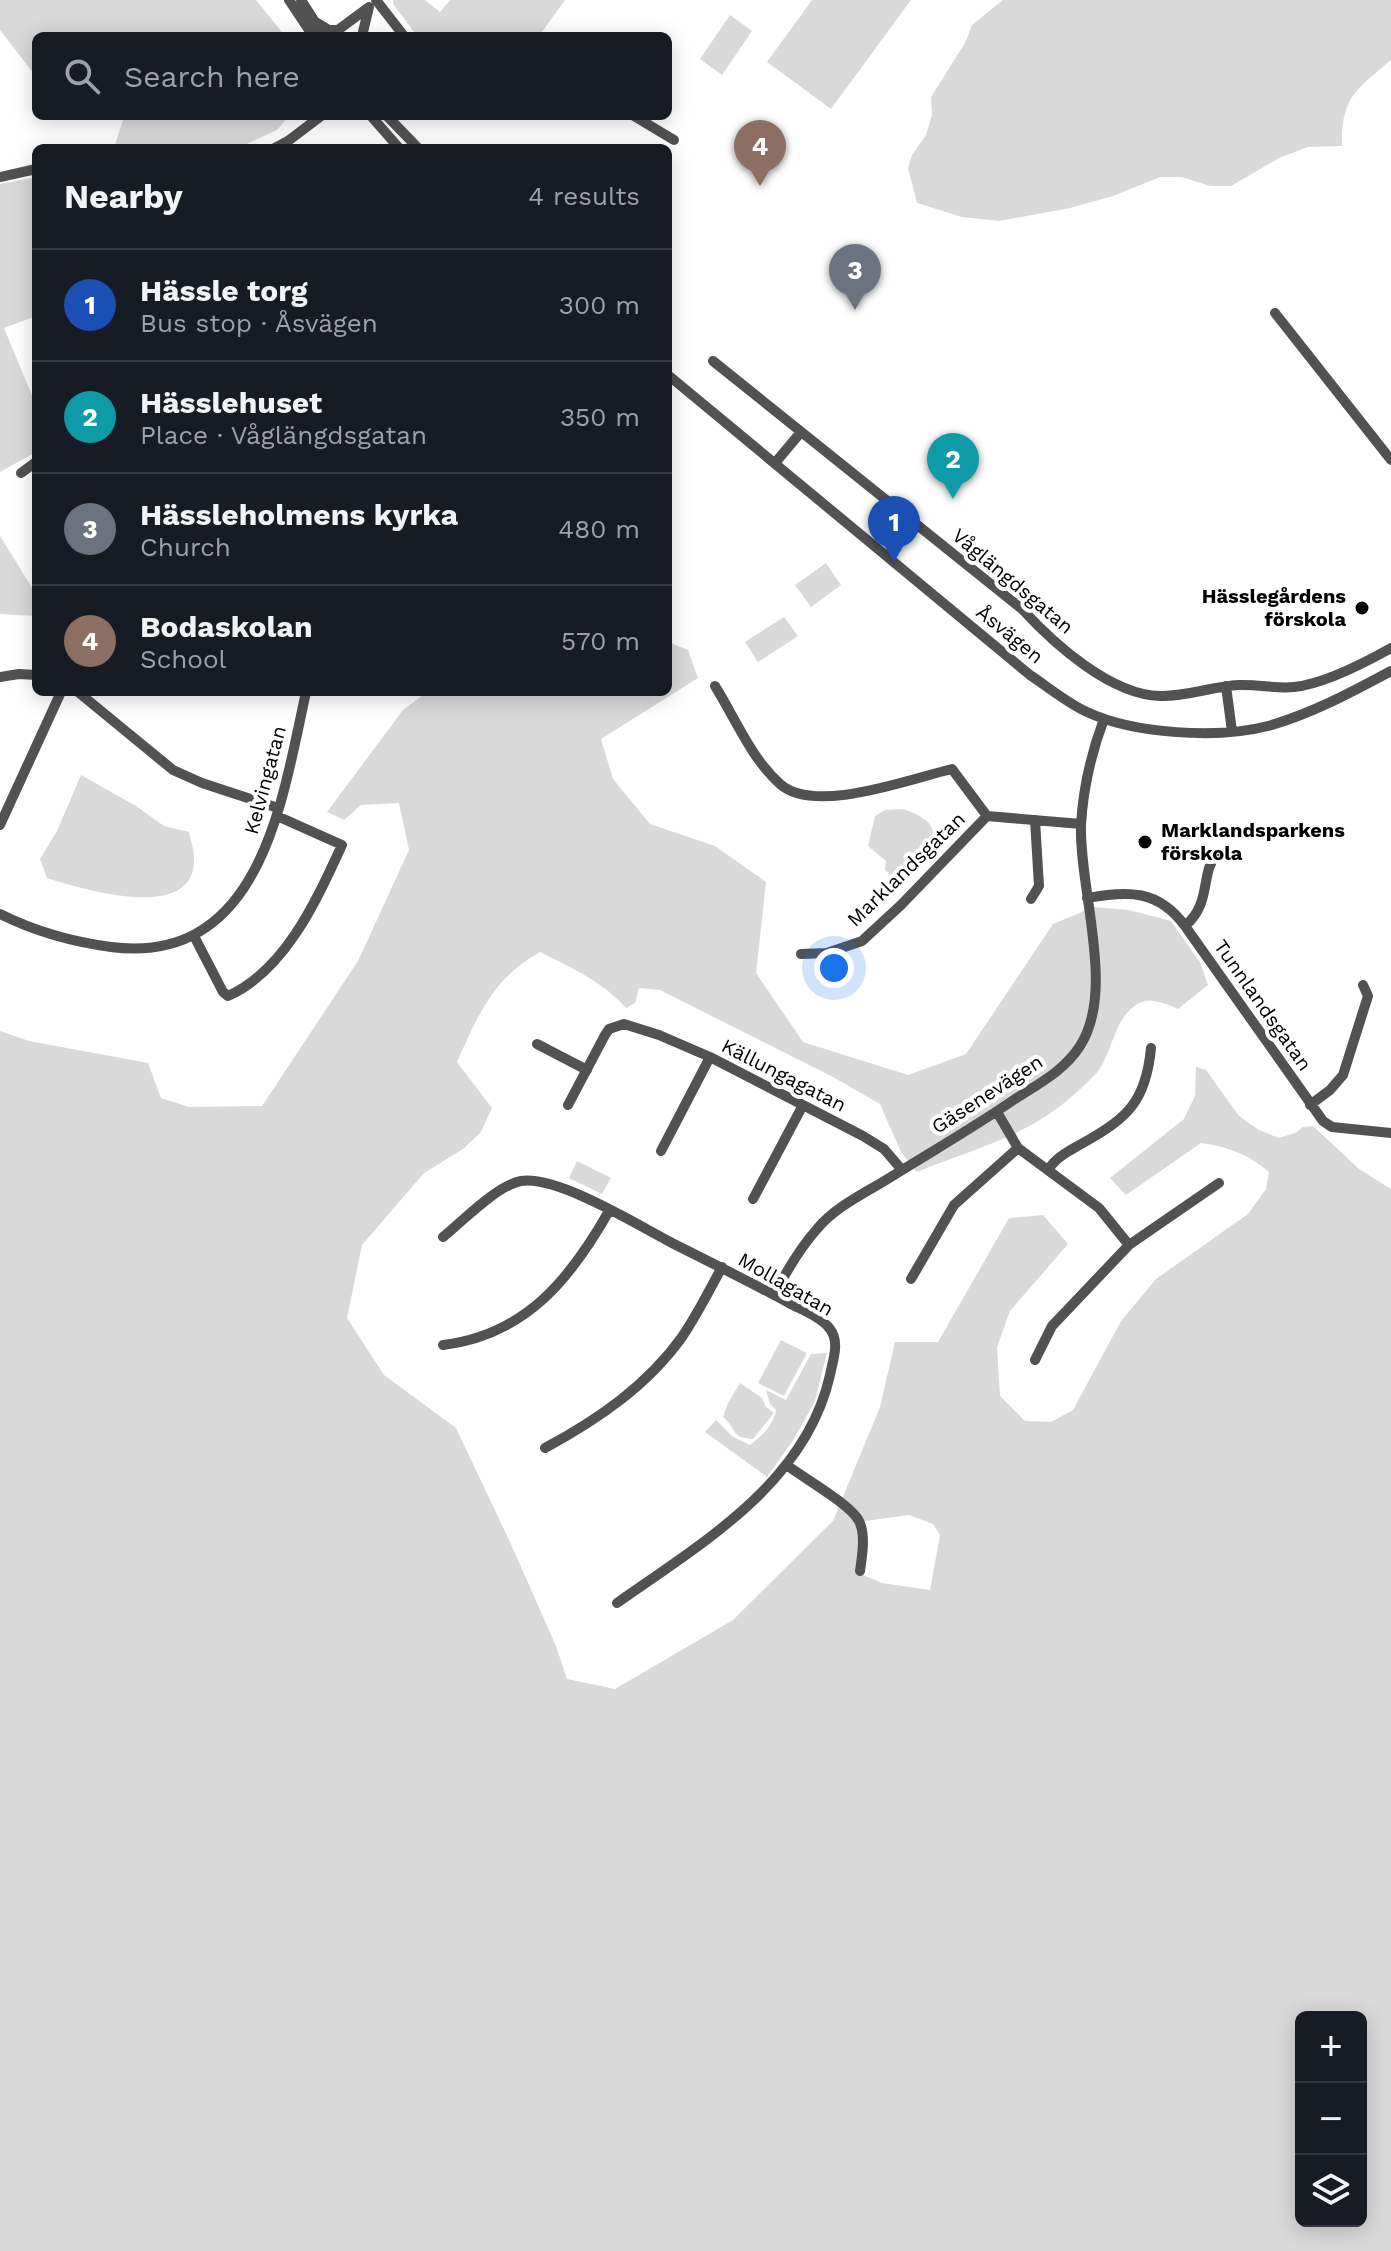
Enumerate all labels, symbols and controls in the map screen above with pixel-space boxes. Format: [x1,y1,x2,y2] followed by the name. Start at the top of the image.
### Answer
[32,32,672,120] search box
[60,54,104,98] icon: search
[124,59,300,94] text: Search here
[734,120,786,186] pin: 4
[64,176,183,216] text: Nearby
[528,181,640,211] text: 4 results
[829,244,881,310] pin: 3
[140,273,308,308] text: Hässle torg
[84,290,96,320] text: 1
[559,290,640,320] text: 300 m
[140,308,378,338] text: Bus stop · Åsvägen
[140,385,322,420] text: Hässlehuset
[82,402,98,432] text: 2
[560,402,640,432] text: 350 m
[140,420,427,450] text: Place · Våglängdsgatan
[927,433,979,499] pin: 2
[868,496,920,562] pin: 1
[140,497,458,532] text: Hässleholmens kyrka
[82,514,98,544] text: 3
[558,514,640,544] text: 480 m
[947,523,1079,639] street label: Våglängdsgatan
[140,532,231,562] text: Church
[1202,584,1346,631] place label: Hässlegårdens förskola
[1353,599,1371,617] marker: Hässlegårdens förskola
[972,600,1048,668] street label: Åsvägen
[140,609,313,644] text: Bodaskolan
[82,626,98,656] text: 4
[561,626,640,656] text: 570 m
[140,644,226,674] text: School
[239,723,291,837] street label: Kelvingatan
[842,807,970,931] street label: Marklandsgatan
[1161,818,1345,865] place label: Marklandsparkens förskola
[1136,833,1154,851] marker: Marklandsparkens förskola
[1209,935,1317,1075] street label: Tunnlandsgatan
[814,948,854,988] your location
[718,1033,850,1117] street label: Källungagatan
[927,1049,1047,1139] street label: Gäsenevägen
[734,1247,838,1321] street label: Mollagatan
[1295,2011,1367,2227] map controls
[1295,2011,1367,2083] button: +
[1295,2083,1367,2155] button: −
[1295,2155,1367,2227] button: layers

